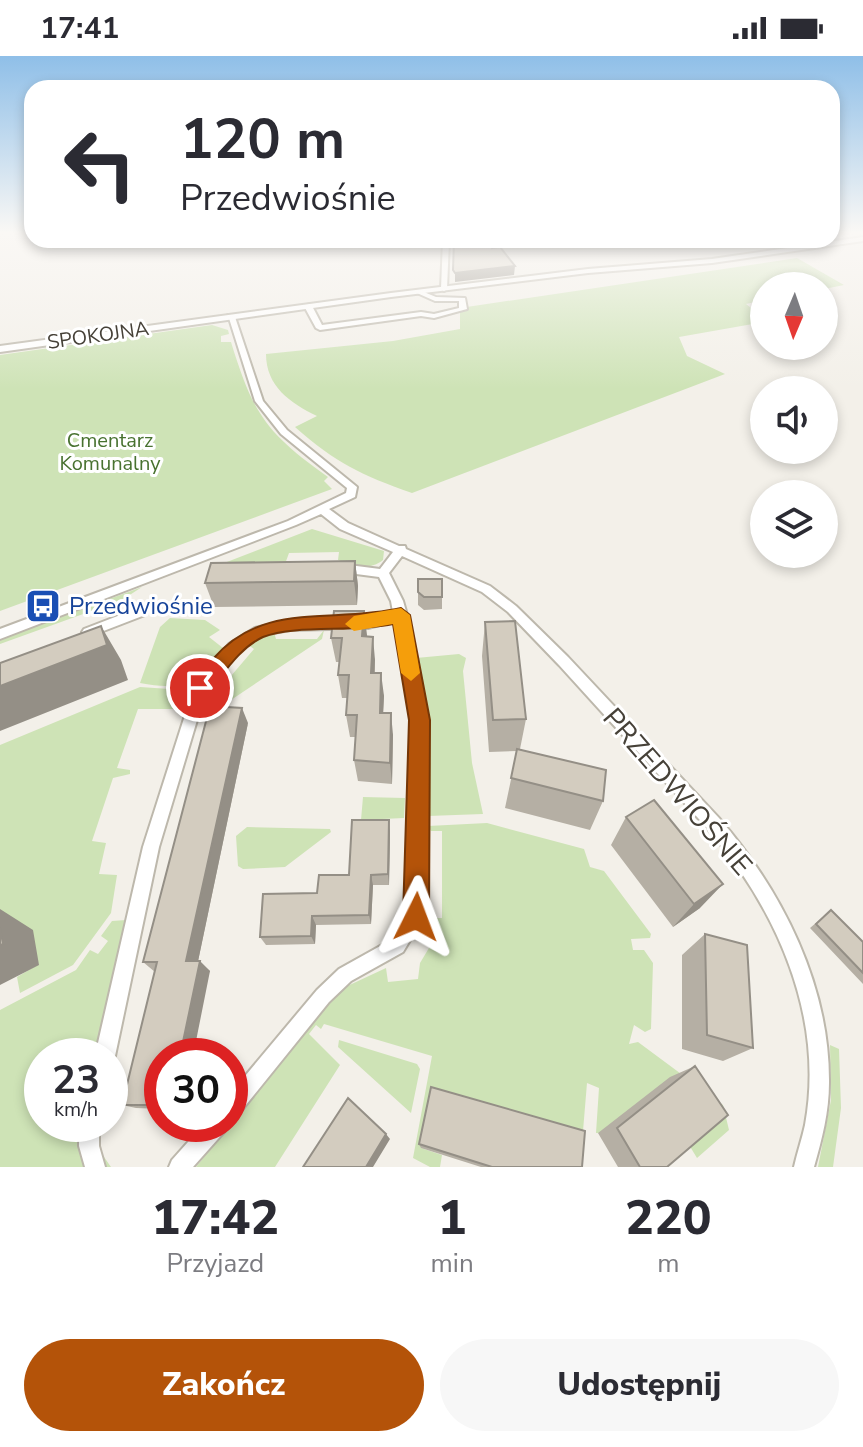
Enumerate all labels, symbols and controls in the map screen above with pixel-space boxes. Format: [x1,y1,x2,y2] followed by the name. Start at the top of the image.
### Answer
[40,8,119,49] text: 17:41
[180,101,345,178] text: 120 m
[48,112,152,216] icon: left
[180,174,396,223] text: Przedwiośnie
[750,272,838,360] north arrow
[750,272,838,568] map controls
[45,315,151,356] street label: SPOKOJNA
[750,376,838,464] button: sound
[59,427,161,477] park label: Cmentarz Komunalny
[750,480,838,568] button: layers
[24,587,62,625] bus stop icon: Przedwiośnie
[69,590,213,622] place label: Przedwiośnie
[166,654,234,722] pin
[178,666,222,710] icon: arrive
[594,700,761,884] street label: PRZEDWIOŚNIE
[374,875,458,959] position arrow
[144,1038,248,1142] speed limit sign: 30
[52,1053,100,1107] text: 23
[54,1096,98,1123] text: km/h
[151,1185,279,1251] text: 17:42
[438,1185,467,1251] text: 1
[625,1185,712,1251] text: 220
[166,1246,264,1281] text: Przyjazd
[431,1246,474,1281] text: min
[657,1246,679,1281] text: m
[24,1339,424,1431] button: Zakończ
[440,1339,839,1431] button: Udostępnij

